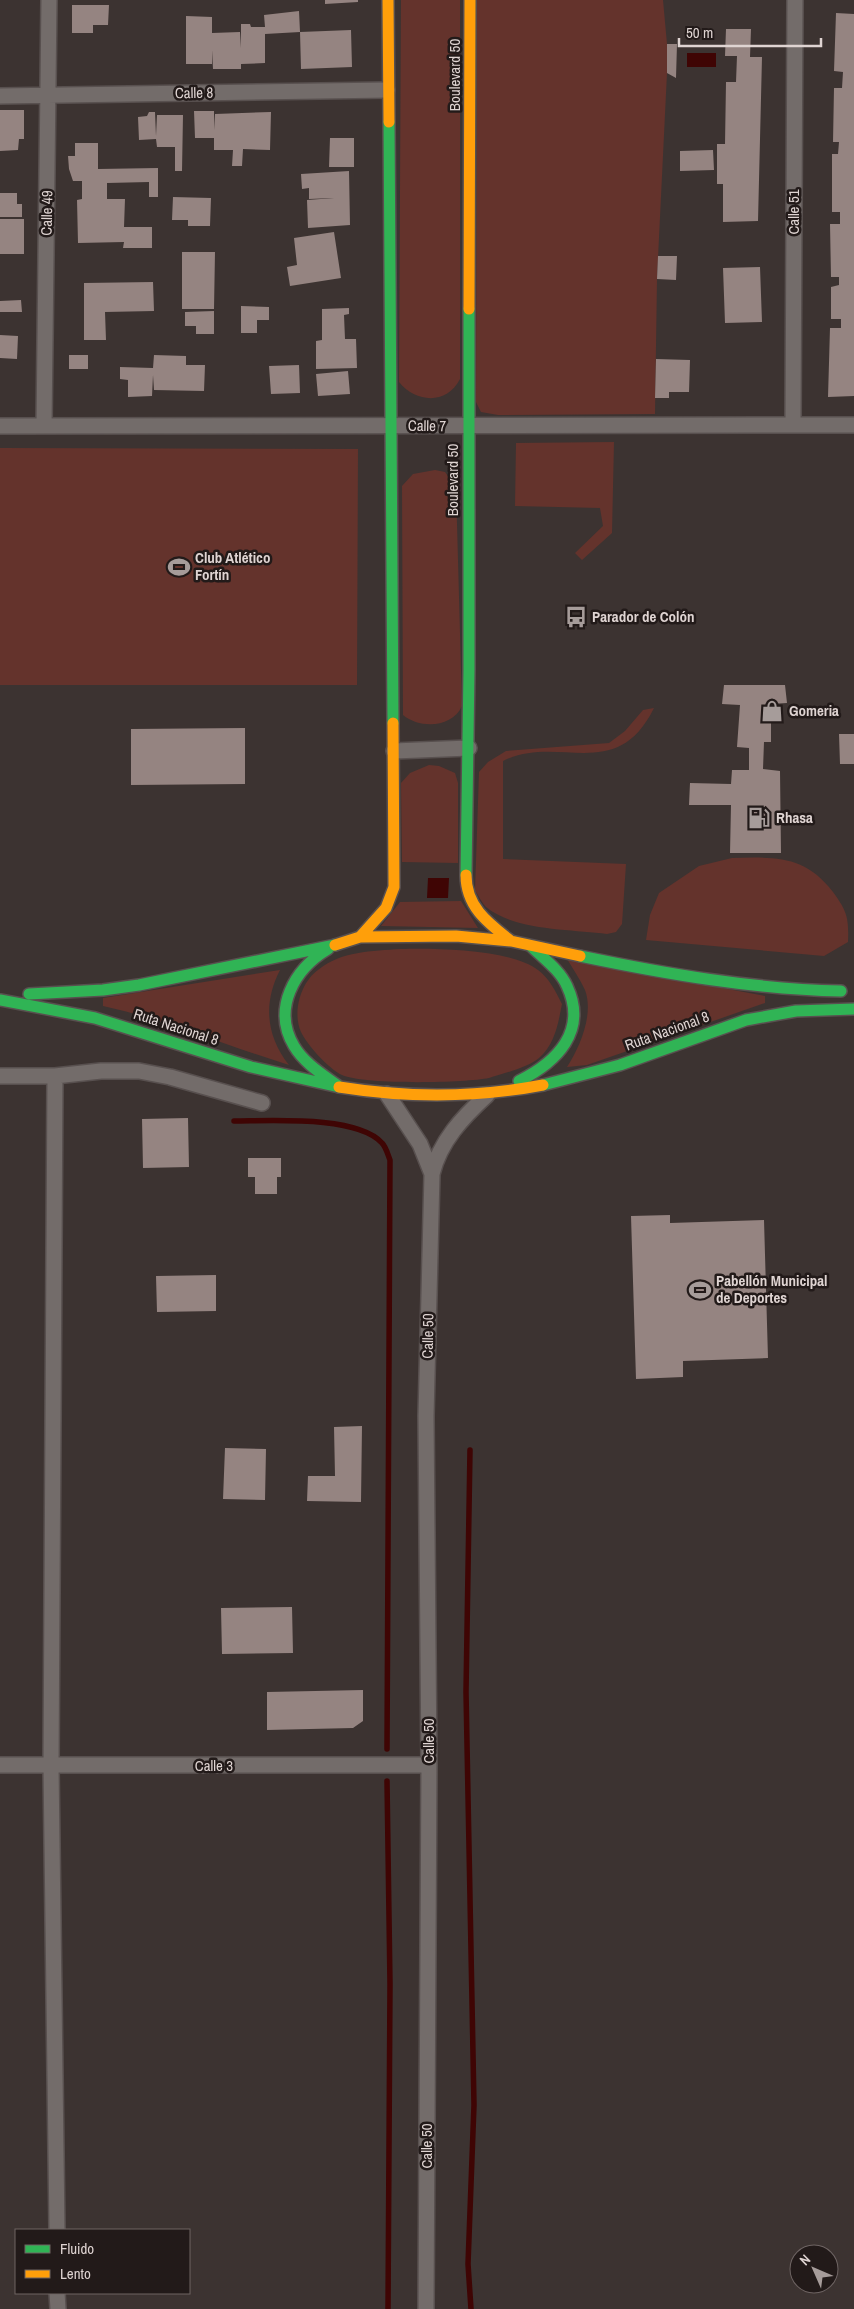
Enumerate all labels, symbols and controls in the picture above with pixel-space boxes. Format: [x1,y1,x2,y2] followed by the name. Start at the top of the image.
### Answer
[679,15,822,47] scale bar
[686,22,713,43] text: 50 m
[444,39,465,111] street label: Boulevard 50
[175,82,213,103] street label: Calle 8
[783,189,804,235] street label: Calle 51
[36,190,57,236] street label: Calle 49
[408,415,446,436] street label: Calle 7
[442,444,463,516] street label: Boulevard 50
[195,547,270,585] place label: Club Atlético Fortín
[166,554,192,580] sports icon: Club Atlético Fortín
[563,604,589,630] bus stop icon: Parador de Colón
[592,606,695,627] place label: Parador de Colón
[759,698,785,724] shop icon: Gomeria
[789,700,839,721] place label: Gomeria
[746,805,772,831] fuel station icon: Rhasa
[776,807,813,828] place label: Rhasa
[131,1003,221,1050] street label: Ruta Nacional 8
[622,1006,712,1055] street label: Ruta Nacional 8
[716,1270,827,1308] place label: Pabellón Municipal de Deportes
[687,1277,713,1303] sports icon: Pabellón Municipal de Deportes
[417,1313,438,1359] street label: Calle 50
[418,1718,439,1764] street label: Calle 50
[195,1755,233,1776] street label: Calle 3
[416,2123,437,2169] street label: Calle 50
[15,2229,190,2294] legend
[60,2238,94,2259] text: Fluido
[789,2244,839,2294] north arrow
[796,2251,814,2269] text: N
[60,2263,91,2284] text: Lento

